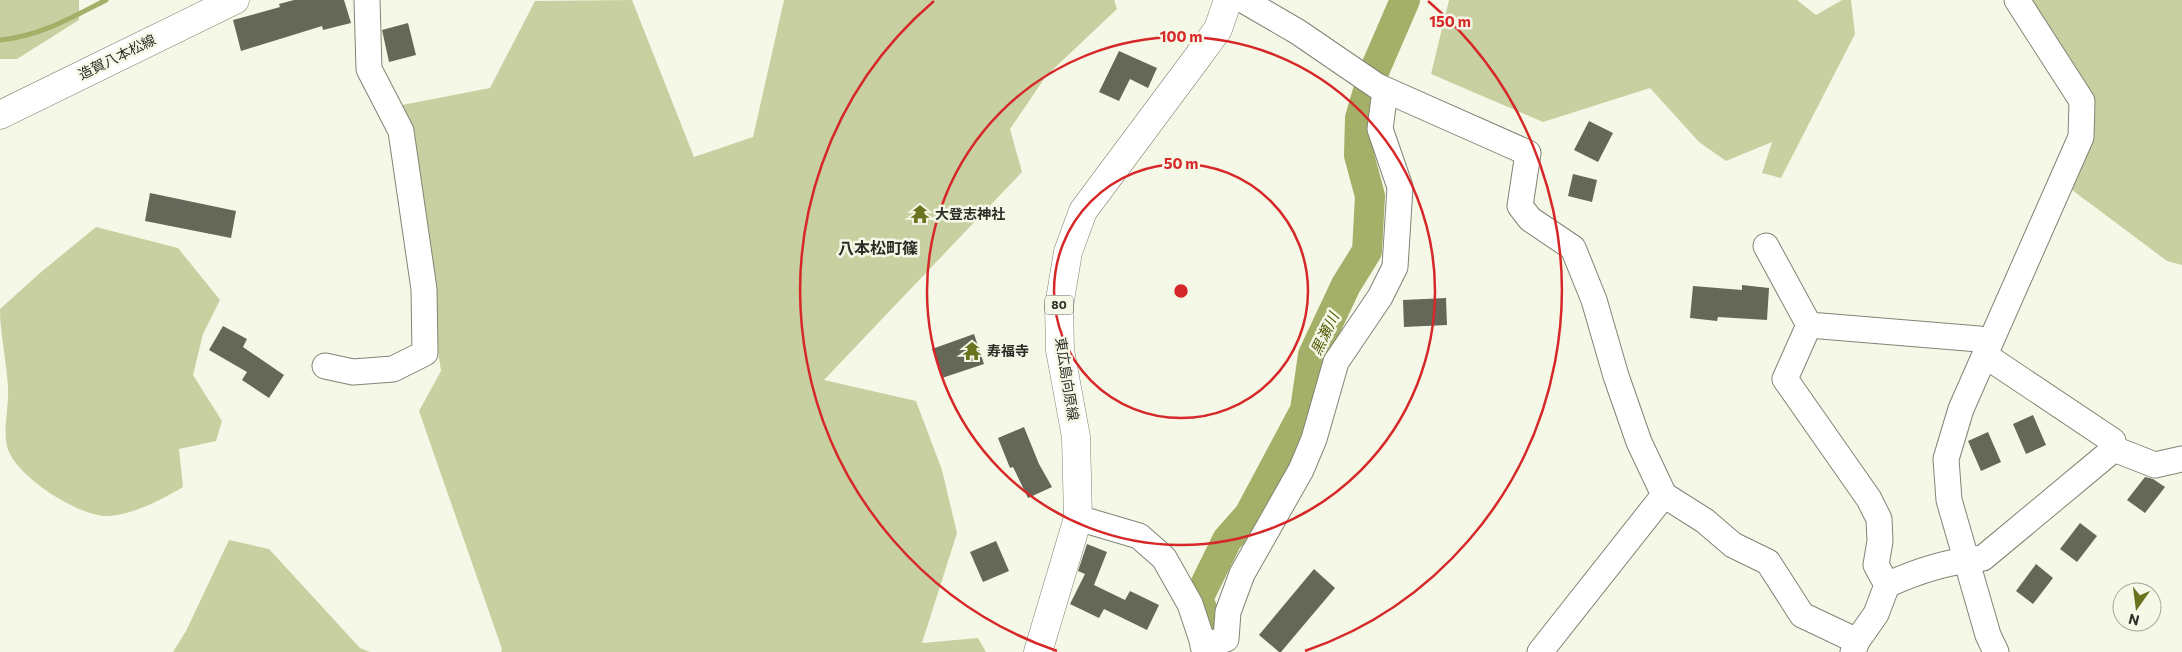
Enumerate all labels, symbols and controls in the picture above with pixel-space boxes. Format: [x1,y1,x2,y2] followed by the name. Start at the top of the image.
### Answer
[1429,12,1471,30] text: 150 m
[1160,27,1202,45] text: 100 m
[75,30,158,83] street label: 造賀八本松線
[1164,154,1198,172] text: 50 m
[909,203,931,225] temple icon: 大登志神社
[935,205,1005,222] place label: 大登志神社
[838,238,918,257] district label: 八本松町篠
[1172,282,1190,300] centre of rings
[1045,296,1073,314] road number: 80
[1306,308,1343,358] water label: 黒瀬川
[1053,336,1082,422] street label: 東広島向原線
[961,340,983,362] temple icon: 寿福寺
[987,342,1029,359] place label: 寿福寺
[2112,582,2162,632] north arrow
[2127,611,2141,630] text: N

